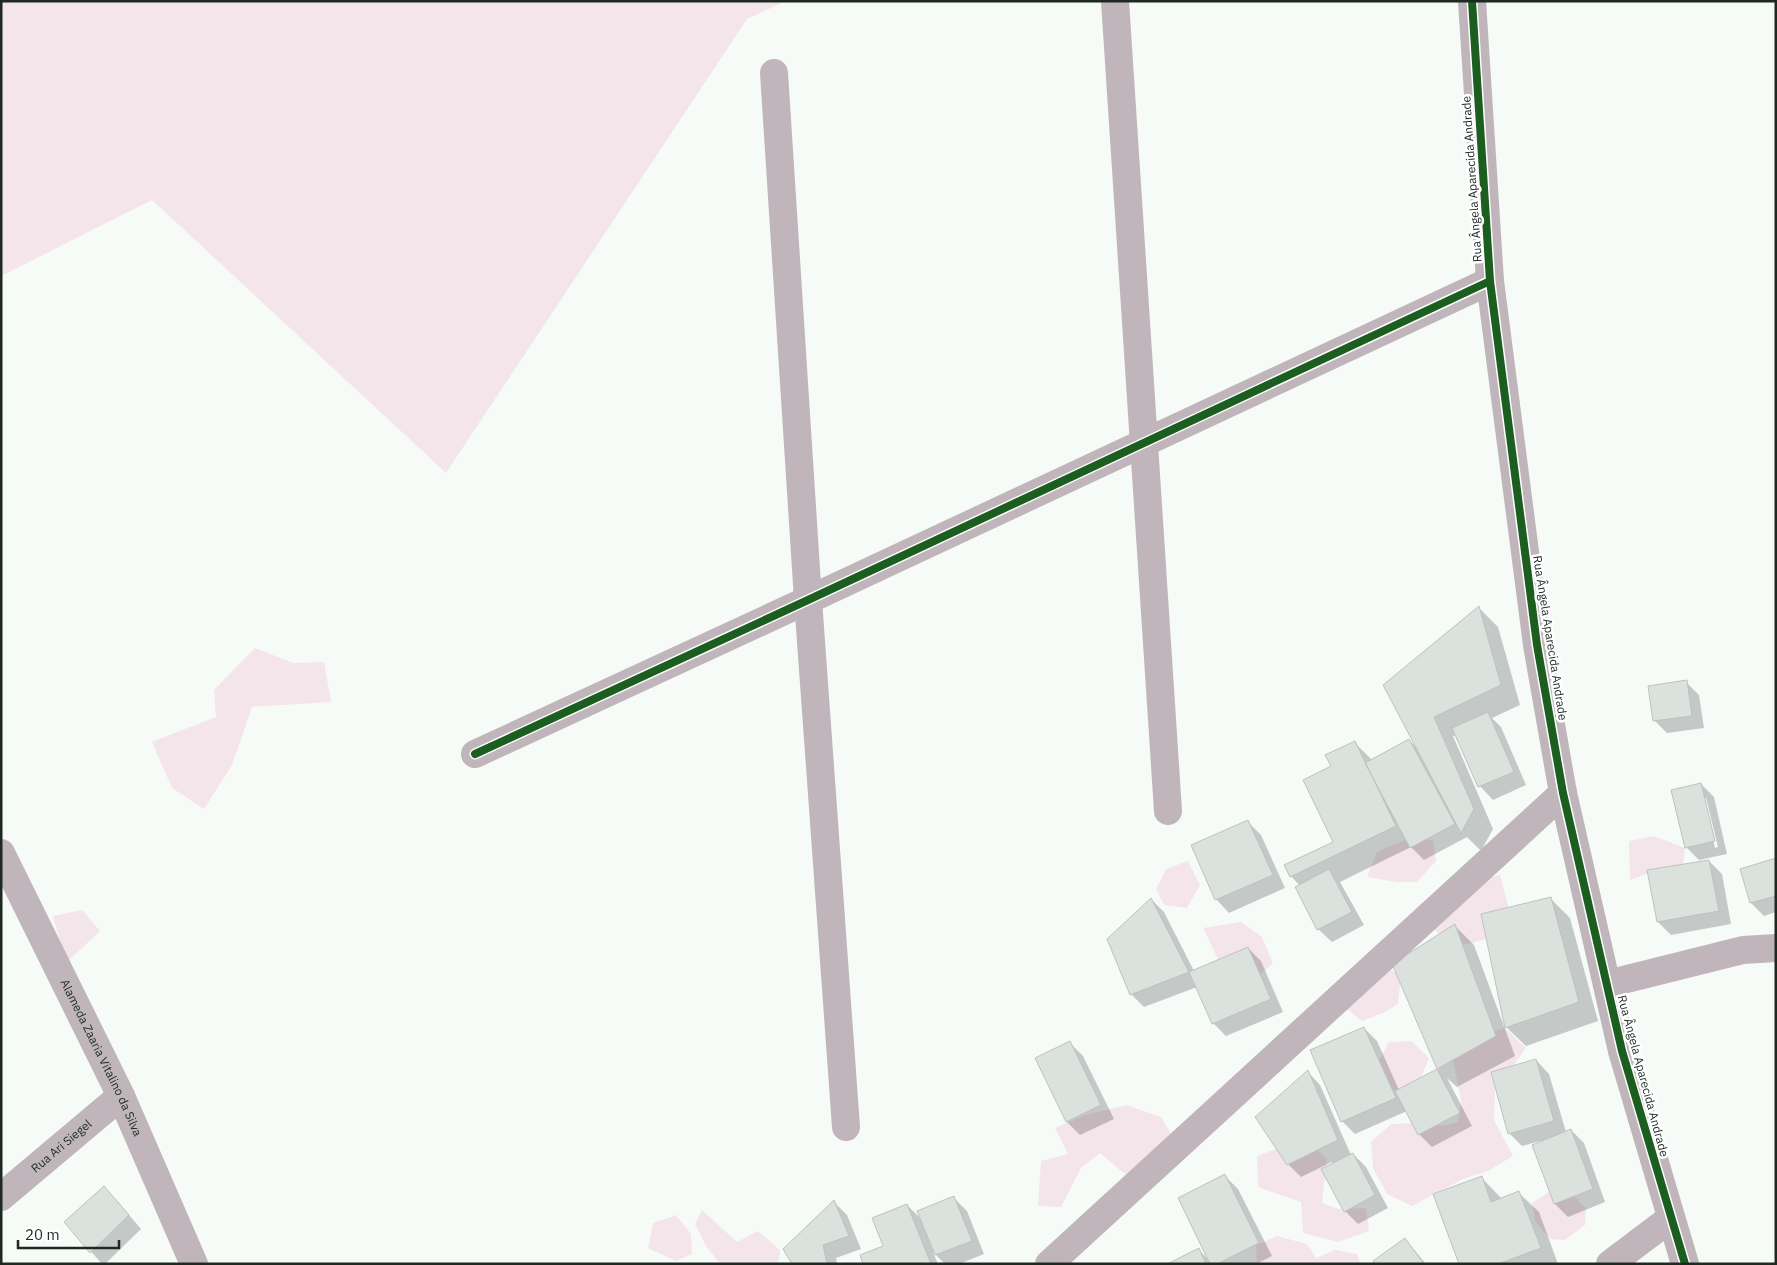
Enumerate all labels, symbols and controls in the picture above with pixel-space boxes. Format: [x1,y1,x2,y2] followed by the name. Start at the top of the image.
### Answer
[1458,95,1485,263] street label: Rua Ângela Aparecida Andrade
[1530,554,1571,722] street label: Rua Ângela Aparecida Andrade
[57,977,146,1139] street label: Alameda Zaaria Vitalino da Silva
[1615,993,1672,1159] street label: Rua Ângela Aparecida Andrade
[28,1116,94,1175] street label: Rua Ari Siegel
[18,1218,119,1250] scale bar
[25,1225,60,1244] text: 20 m

